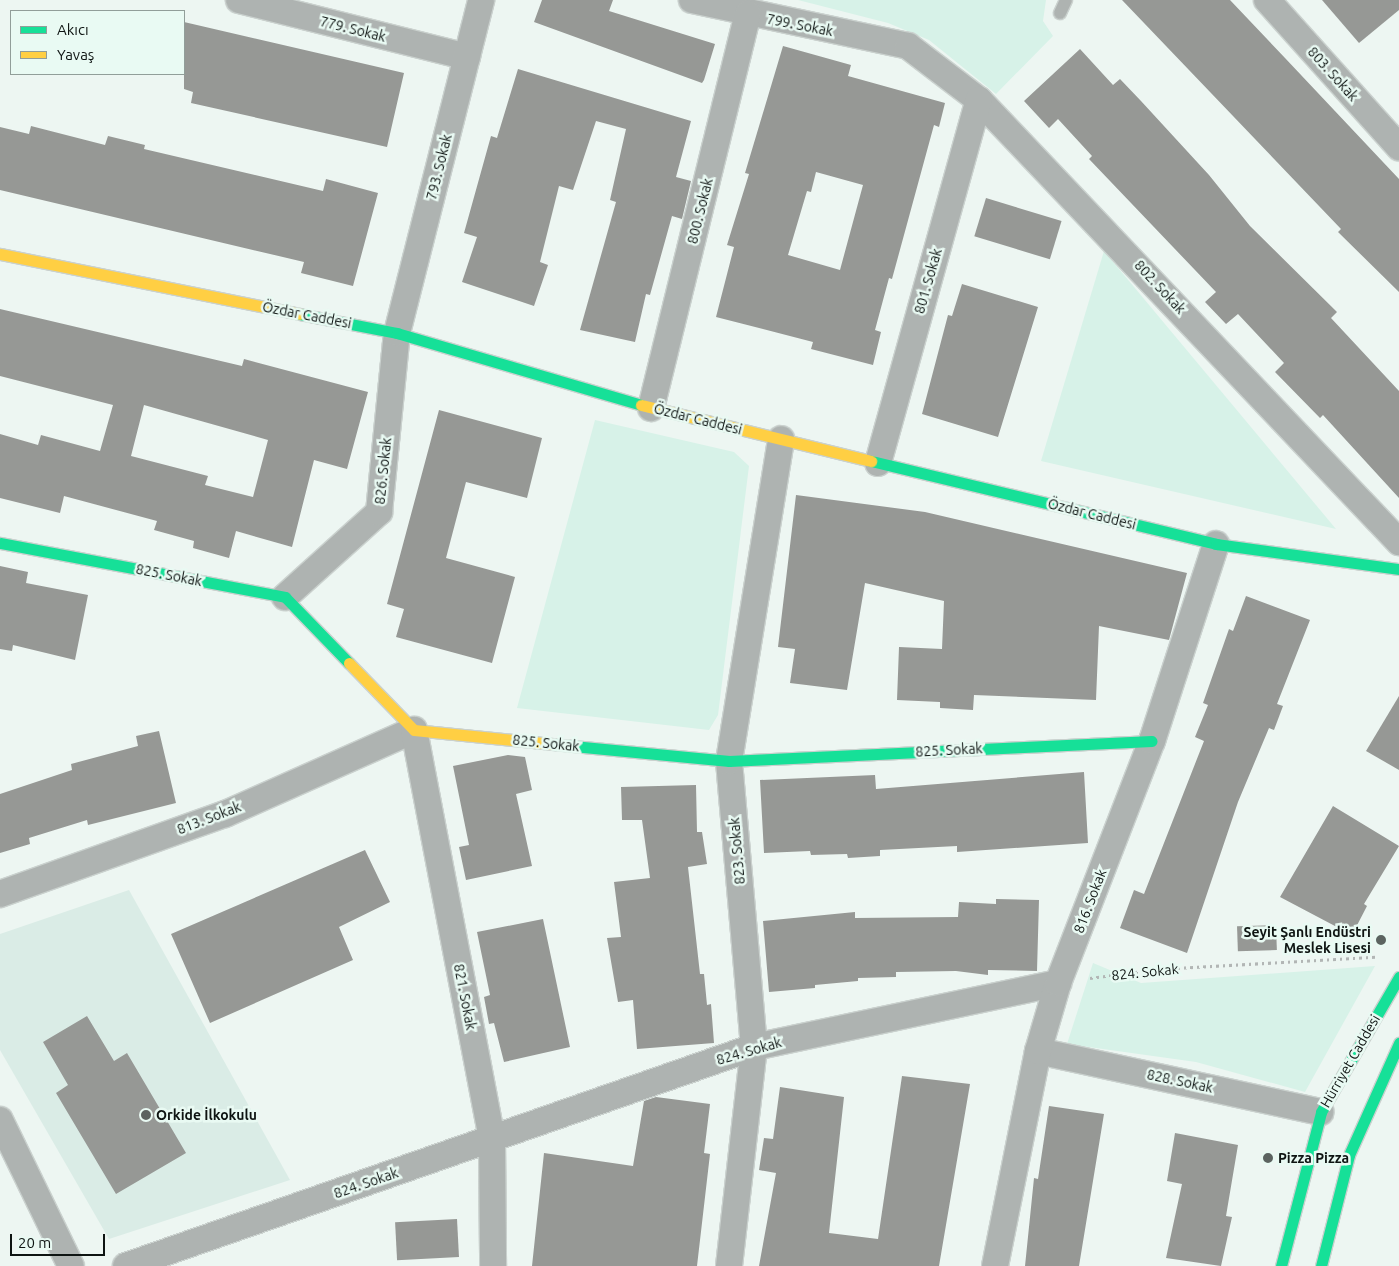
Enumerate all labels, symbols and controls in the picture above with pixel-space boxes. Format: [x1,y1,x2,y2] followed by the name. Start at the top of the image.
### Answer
[10,10,185,75] legend
[765,10,835,40] street label: 799. Sokak
[318,13,388,45] street label: 779. Sokak
[57,21,89,38] text: Akıcı
[1304,43,1362,105] street label: 803. Sokak
[57,46,94,63] text: Yavaş
[423,132,455,202] street label: 793. Sokak
[684,176,716,246] street label: 800. Sokak
[911,246,945,316] street label: 801. Sokak
[1131,257,1189,317] street label: 802. Sokak
[261,298,353,332] street label: Özdar Caddesi
[652,400,744,438] street label: Özdar Caddesi
[371,437,395,505] street label: 826. Sokak
[1046,495,1138,533] street label: Özdar Caddesi
[134,560,204,590] street label: 825. Sokak
[512,731,580,755] street label: 825. Sokak
[915,740,983,760] street label: 825. Sokak
[175,798,243,838] street label: 813. Sokak
[726,817,748,885] street label: 823. Sokak
[1070,867,1110,935] street label: 816. Sokak
[1244,924,1371,956] place label: Seyit Şanlı Endüstri Meslek Lisesi
[1375,934,1387,946] marker: Seyit Şanlı Endüstri Meslek Lisesi
[1111,960,1179,984] street label: 824. Sokak
[450,962,480,1032] street label: 821. Sokak
[1317,1012,1383,1110] street label: Hürriyet Caddesi
[714,1034,784,1068] street label: 824. Sokak
[1145,1066,1215,1096] street label: 828. Sokak
[156,1107,257,1123] place label: Orkide İlkokulu
[140,1109,152,1121] marker: Orkide İlkokulu
[1278,1150,1349,1166] place label: Pizza Pizza
[1262,1152,1274,1164] marker: Pizza Pizza
[332,1164,400,1202] street label: 824. Sokak
[12,1224,108,1256] scale bar
[18,1234,51,1251] text: 20 m

